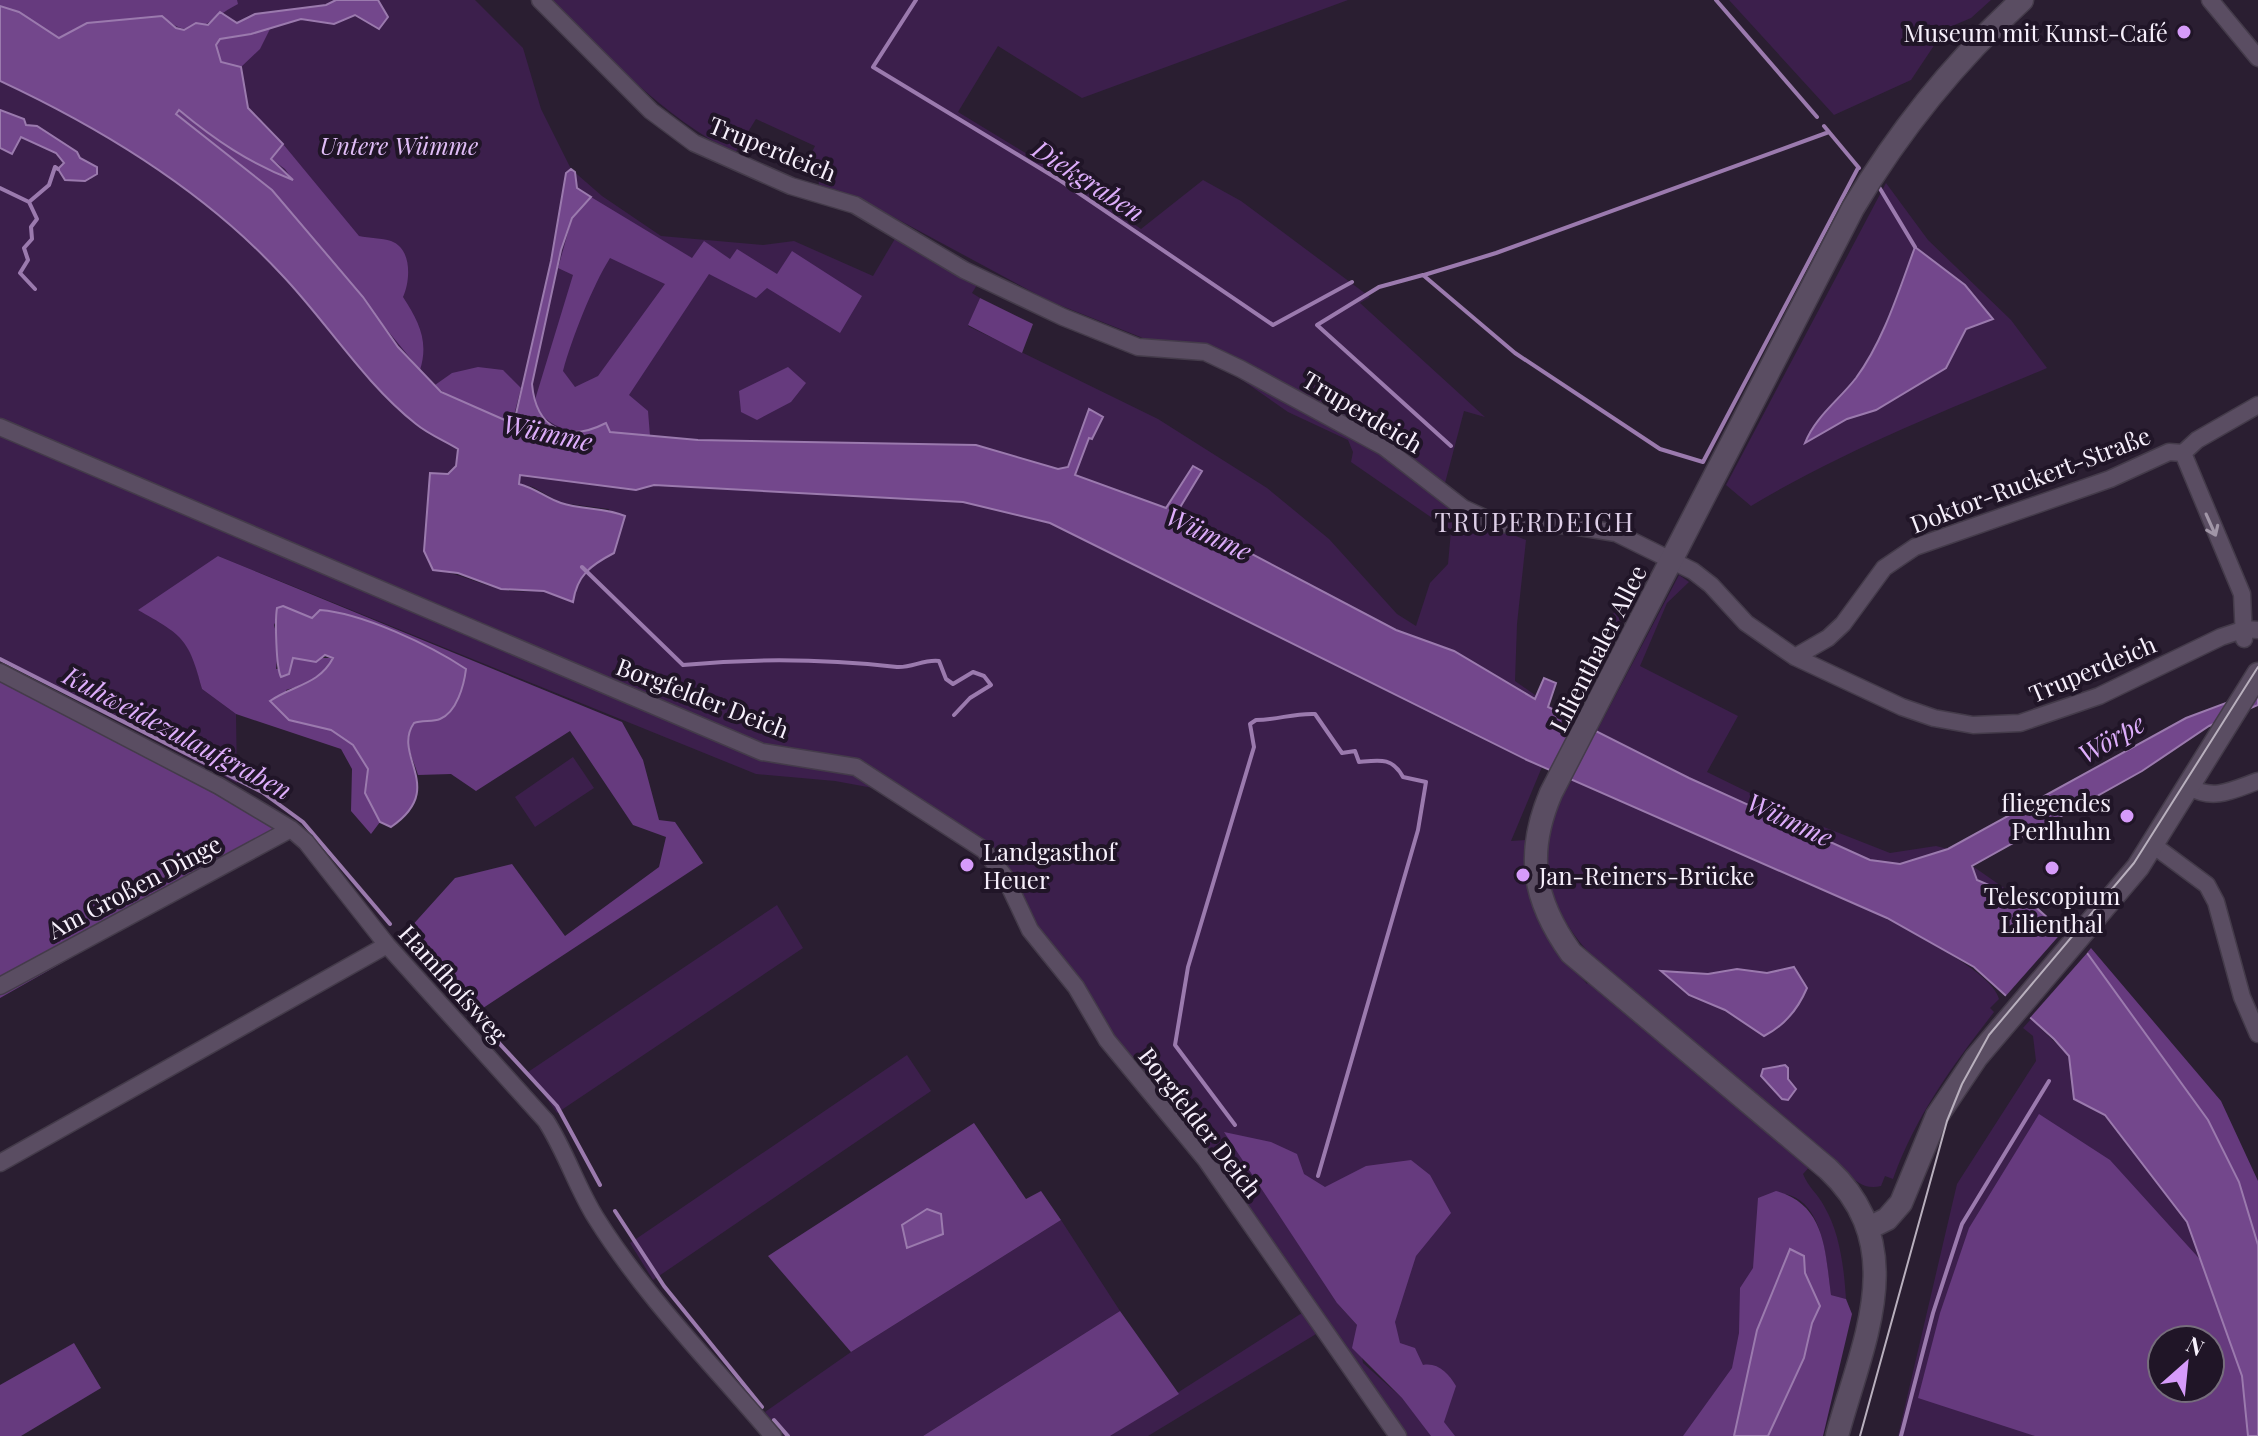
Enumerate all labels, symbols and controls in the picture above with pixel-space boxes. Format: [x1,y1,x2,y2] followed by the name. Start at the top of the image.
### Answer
[1904,16,2168,48] place label: Museum mit Kunst-Café
[2175,23,2193,41] marker: Museum mit Kunst-Café
[705,108,841,188] street label: Truperdeich
[320,129,478,161] park label: Untere Wümme
[1026,130,1152,229] water label: Diekgraben
[1297,363,1429,459] street label: Truperdeich
[500,405,596,459] water label: Wümme
[1906,418,2154,540] street label: Doktor-Ruckert-Straße
[1160,498,1258,568] water label: Wümme
[1434,504,1636,539] district label: TRUPERDEICH
[2204,513,2219,537] one-way arrow
[1541,559,1653,737] street label: Lilienthaler Allee
[2024,627,2160,709] street label: Truperdeich
[612,649,794,745] street label: Borgfelder Deich
[57,657,298,807] water label: Kuhweidezulaufgraben
[2071,705,2151,771] water label: Wörpe
[1741,784,1839,854] water label: Wümme
[2001,786,2111,846] place label: fliegendes Perlhuhn
[2118,807,2136,825] marker: fliegendes Perlhuhn
[41,827,226,946] street label: Am Großen Dinge
[983,835,1118,895] place label: Landgasthof Heuer
[958,856,976,874] marker: Landgasthof Heuer
[1538,859,1755,891] place label: Jan-Reiners-Brücke
[2043,859,2061,877] marker: Telescopium Lilienthal
[1514,866,1532,884] marker: Jan-Reiners-Brücke
[1984,879,2120,939] place label: Telescopium Lilienthal
[393,917,516,1049] street label: Hamfhofsweg
[1132,1040,1270,1204] street label: Borgfelder Deich
[2146,1324,2226,1404] north arrow
[2182,1328,2210,1362] text: N

